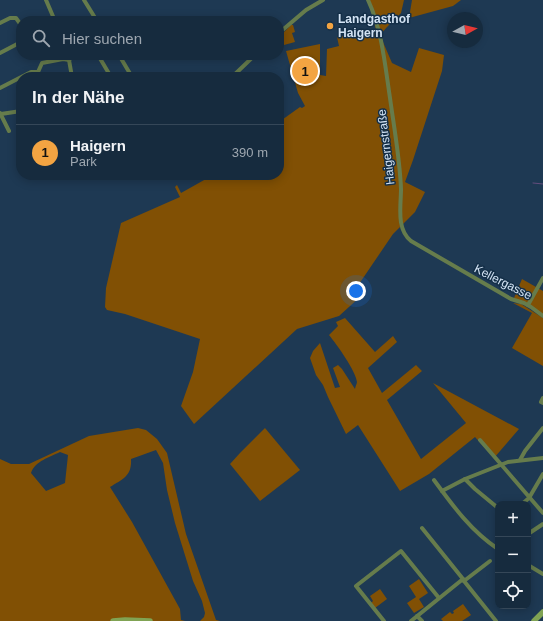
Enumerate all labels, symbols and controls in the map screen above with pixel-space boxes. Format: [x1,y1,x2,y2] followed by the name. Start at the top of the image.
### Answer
[338,12,411,40] place label: Landgasthof Haigern
[447,12,483,48] north arrow
[16,16,284,60] search box
[325,21,335,31] marker: Landgasthof Haigern
[30,27,52,49] icon: search
[62,30,142,47] text: Hier suchen
[292,56,318,86] pin: 1
[32,88,125,107] text: In der Nähe
[374,108,398,186] street label: Haigernstraße
[70,137,126,154] text: Haigern
[41,145,49,160] text: 1
[232,145,268,160] text: 390 m
[70,154,97,169] text: Park
[472,262,534,303] street label: Kellergasse
[346,281,366,301] your location
[495,501,531,609] map controls
[495,501,531,537] button: +
[495,537,531,573] button: −
[495,573,531,609] button: locate

